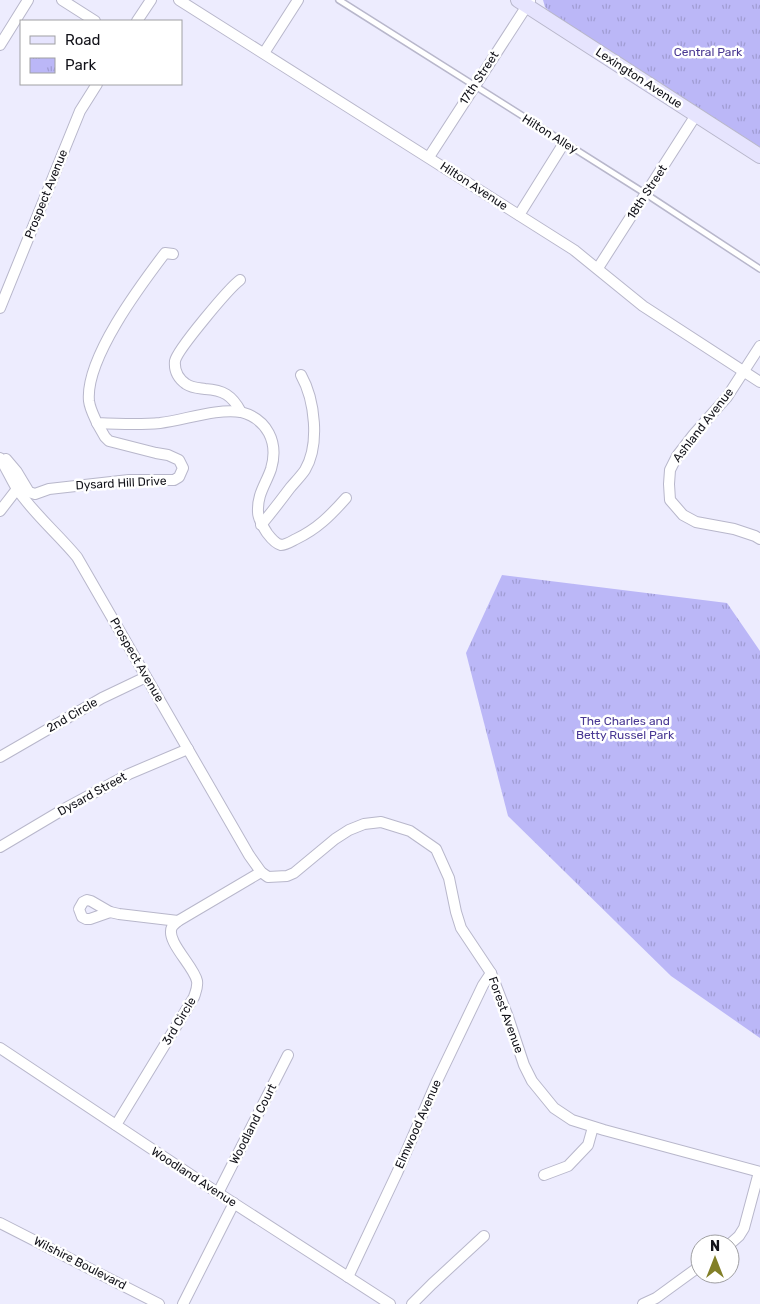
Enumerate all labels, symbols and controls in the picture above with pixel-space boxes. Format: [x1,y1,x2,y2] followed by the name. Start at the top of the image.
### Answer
[20,20,182,85] legend
[65,31,101,49] text: Road
[593,45,685,111] street label: Lexington Avenue
[674,45,743,59] park label: Central Park
[457,48,502,107] street label: 17th Street
[65,56,96,74] text: Park
[520,111,581,157] street label: Hilton Alley
[22,147,70,241] street label: Prospect Avenue
[438,159,511,213] street label: Hilton Avenue
[624,162,670,222] street label: 18th Street
[670,385,736,465] street label: Ashland Avenue
[75,474,167,492] street label: Dysard Hill Drive
[107,615,167,705] street label: Prospect Avenue
[44,695,100,735] street label: 2nd Circle
[576,714,675,742] park label: The Charles and Betty Russel Park
[55,769,129,819] street label: Dysard Street
[486,975,526,1055] street label: Forest Avenue
[159,994,199,1047] street label: 3rd Circle
[392,1077,444,1171] street label: Elmwood Avenue
[227,1081,279,1167] street label: Woodland Court
[149,1144,240,1210] street label: Woodland Avenue
[31,1234,129,1292] street label: Wilshire Boulevard
[690,1234,740,1284] north arrow
[710,1238,720,1255] text: N

